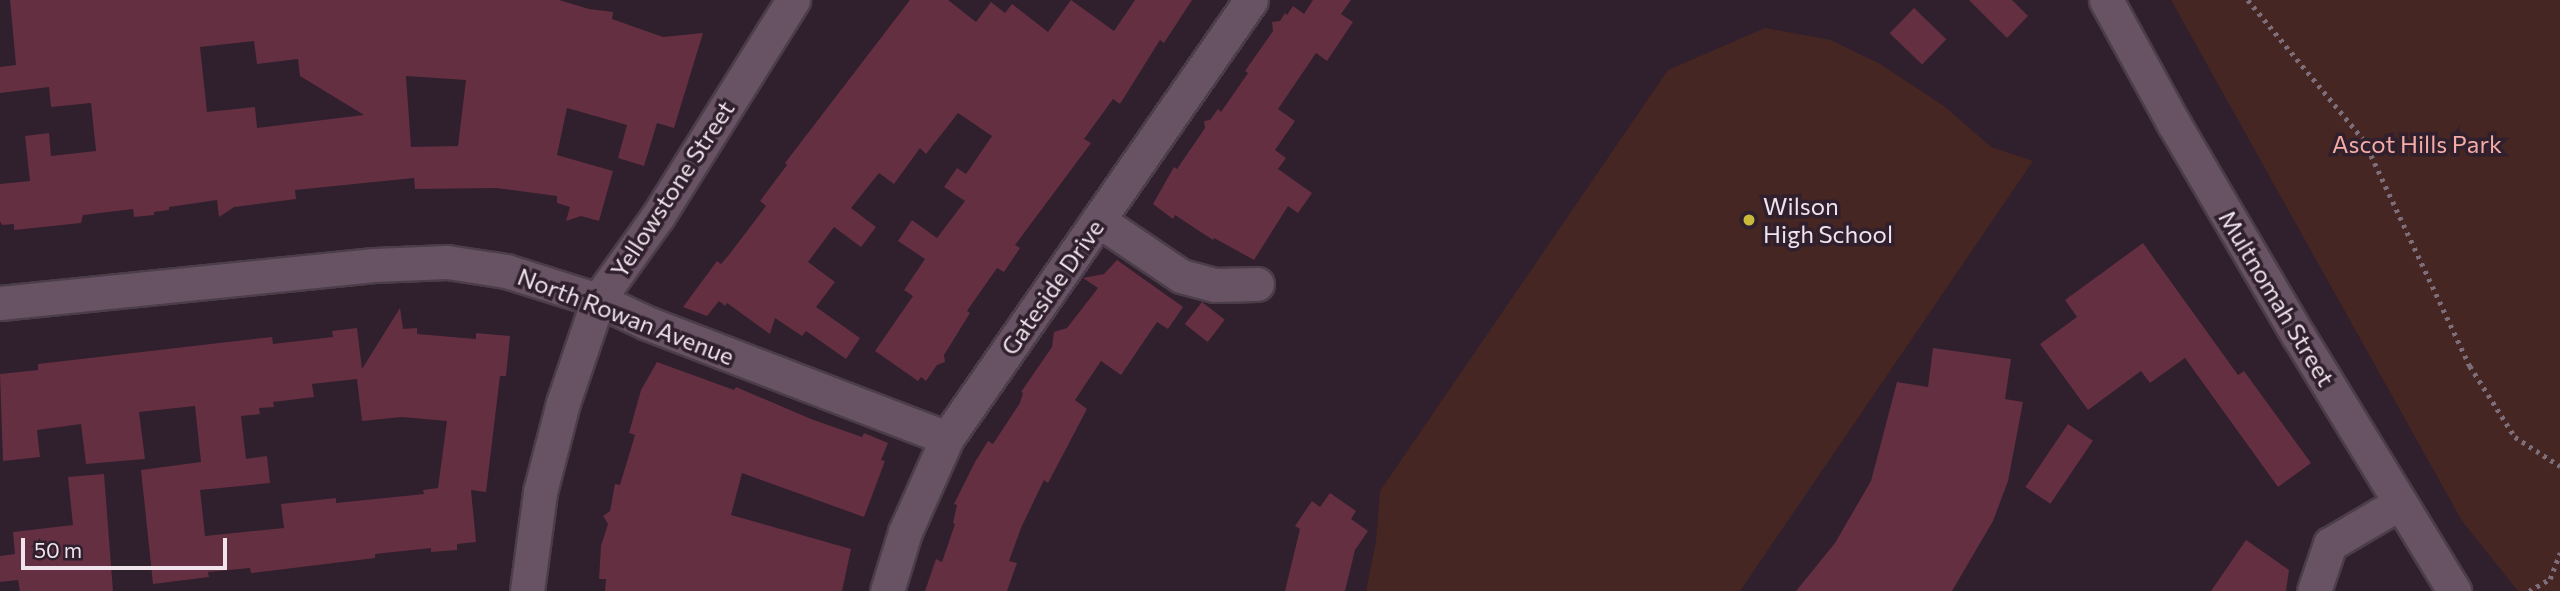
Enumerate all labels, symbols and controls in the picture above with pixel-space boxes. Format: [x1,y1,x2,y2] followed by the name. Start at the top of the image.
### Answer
[604,95,740,283] street label: Yellowstone Street
[2332,130,2502,158] park label: Ascot Hills Park
[1763,192,1893,248] place label: Wilson High School
[2213,205,2341,391] street label: Multnomah Street
[1741,212,1757,228] marker: Wilson High School
[995,214,1109,360] street label: Gateside Drive
[514,261,738,371] street label: North Rowan Avenue
[24,524,231,568] scale bar
[34,537,82,562] text: 50 m

